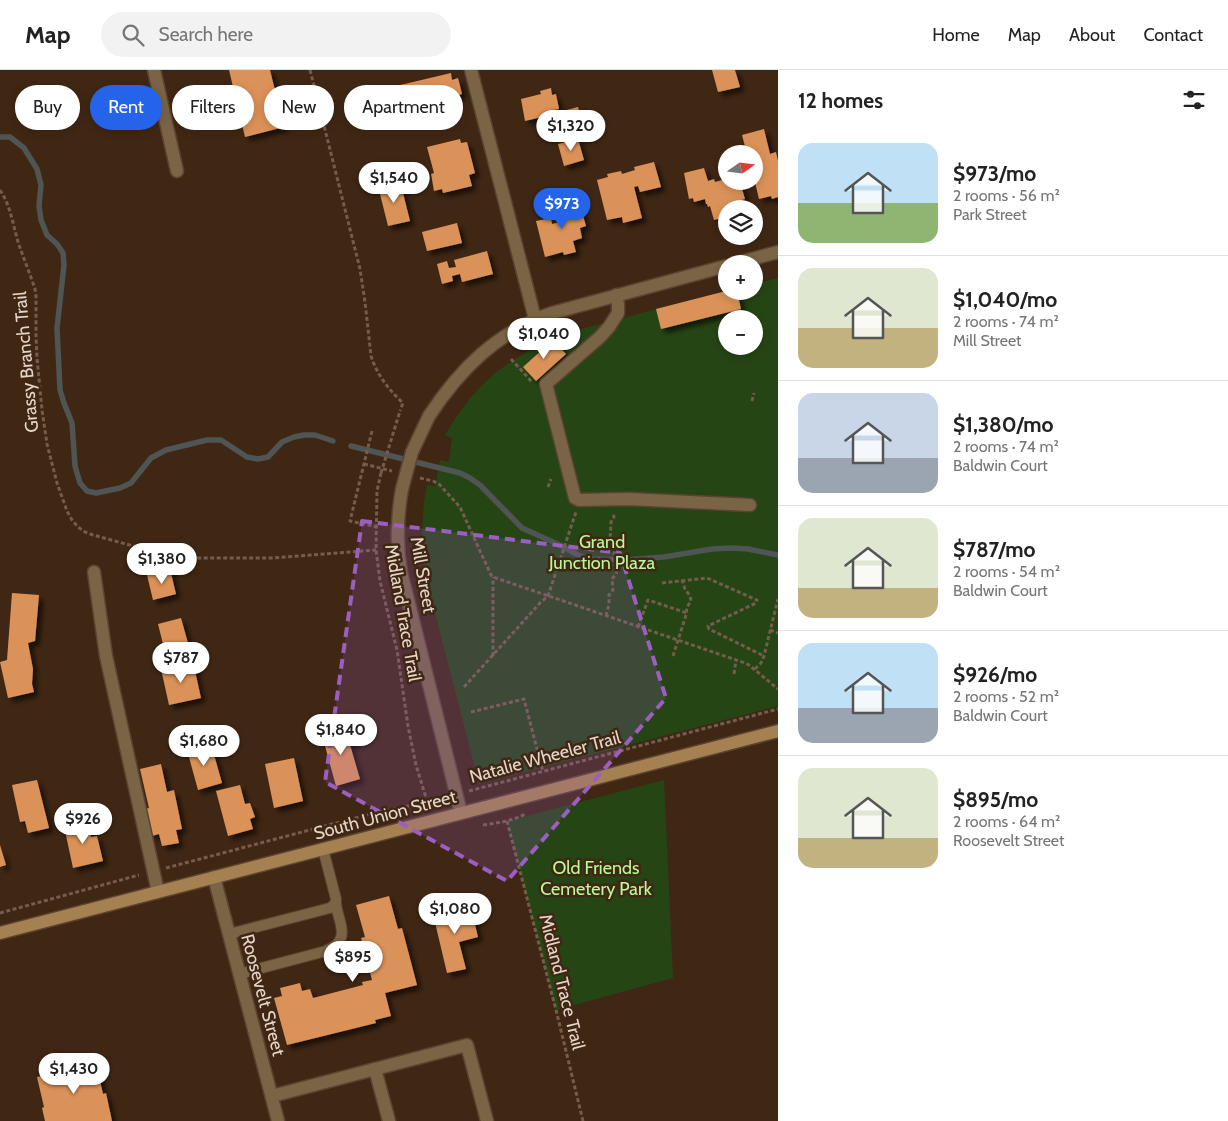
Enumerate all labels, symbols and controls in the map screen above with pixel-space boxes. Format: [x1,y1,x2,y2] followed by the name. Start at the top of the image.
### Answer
[101,12,451,57] search box
[25,20,71,49] text: Map
[119,21,147,49] icon: search
[159,23,253,46] text: Search here
[932,24,980,46] text: Home
[1008,24,1041,46] text: Map
[1069,24,1115,46] text: About
[1143,24,1203,46] text: Contact
[15,85,80,130] chip: Buy
[90,85,162,130] chip: Rent
[172,85,254,130] chip: Filters
[264,85,334,130] chip: New
[344,85,463,130] chip: Apartment
[1180,86,1208,114] icon: filters
[798,88,883,113] text: 12 homes
[530,109,612,152] pin: $1,320
[547,116,595,135] text: $1,320
[718,145,762,190] north arrow
[718,145,763,355] map controls
[953,161,1036,186] text: $973/mo
[353,162,435,204] pin: $1,540
[838,163,898,223] icon: home
[370,168,418,187] text: $1,540
[953,186,1060,205] text: 2 rooms · 56 m²
[532,188,592,230] pin: $973
[544,194,580,213] text: $973
[718,200,763,245] button: layers
[953,205,1027,224] text: Park Street
[718,255,763,300] button: +
[953,287,1057,312] text: $1,040/mo
[838,288,898,348] icon: home
[9,290,43,433] street label: Grassy Branch Trail
[718,310,763,355] button: −
[953,312,1059,331] text: 2 rooms · 74 m²
[503,318,585,360] pin: $1,040
[518,324,570,343] text: $1,040
[953,331,1022,350] text: Mill Street
[953,412,1054,437] text: $1,380/mo
[838,413,898,473] icon: home
[953,437,1059,456] text: 2 rooms · 74 m²
[953,456,1048,475] text: Baldwin Court
[548,531,655,574] park label: Grand Junction Plaza
[405,535,441,615] street label: Mill Street
[953,537,1035,562] text: $787/mo
[838,538,898,598] icon: home
[121,542,203,585] pin: $1,380
[380,543,426,684] street label: Midland Trace Trail
[138,549,186,568] text: $1,380
[953,562,1060,581] text: 2 rooms · 54 m²
[953,581,1048,600] text: Baldwin Court
[151,642,211,684] pin: $787
[163,648,199,667] text: $787
[953,662,1037,687] text: $926/mo
[838,663,898,723] icon: home
[953,687,1059,706] text: 2 rooms · 52 m²
[953,706,1048,725] text: Baldwin Court
[300,714,382,756] pin: $1,840
[316,720,366,739] text: $1,840
[163,724,245,767] pin: $1,680
[467,726,624,788] street label: Natalie Wheeler Trail
[180,731,228,750] text: $1,680
[311,785,459,845] street label: South Union Street
[953,787,1038,812] text: $895/mo
[838,788,898,848] icon: home
[53,802,113,845] pin: $926
[65,809,101,828] text: $926
[953,812,1060,831] text: 2 rooms · 64 m²
[953,831,1064,850] text: Roosevelt Street
[540,857,653,900] park label: Old Friends Cemetery Park
[414,892,496,935] pin: $1,080
[429,899,481,918] text: $1,080
[535,912,590,1053] street label: Midland Trace Trail
[236,932,290,1058] street label: Roosevelt Street
[323,940,383,983] pin: $895
[335,947,371,966] text: $895
[33,1052,115,1095] pin: $1,430
[50,1059,98,1078] text: $1,430

